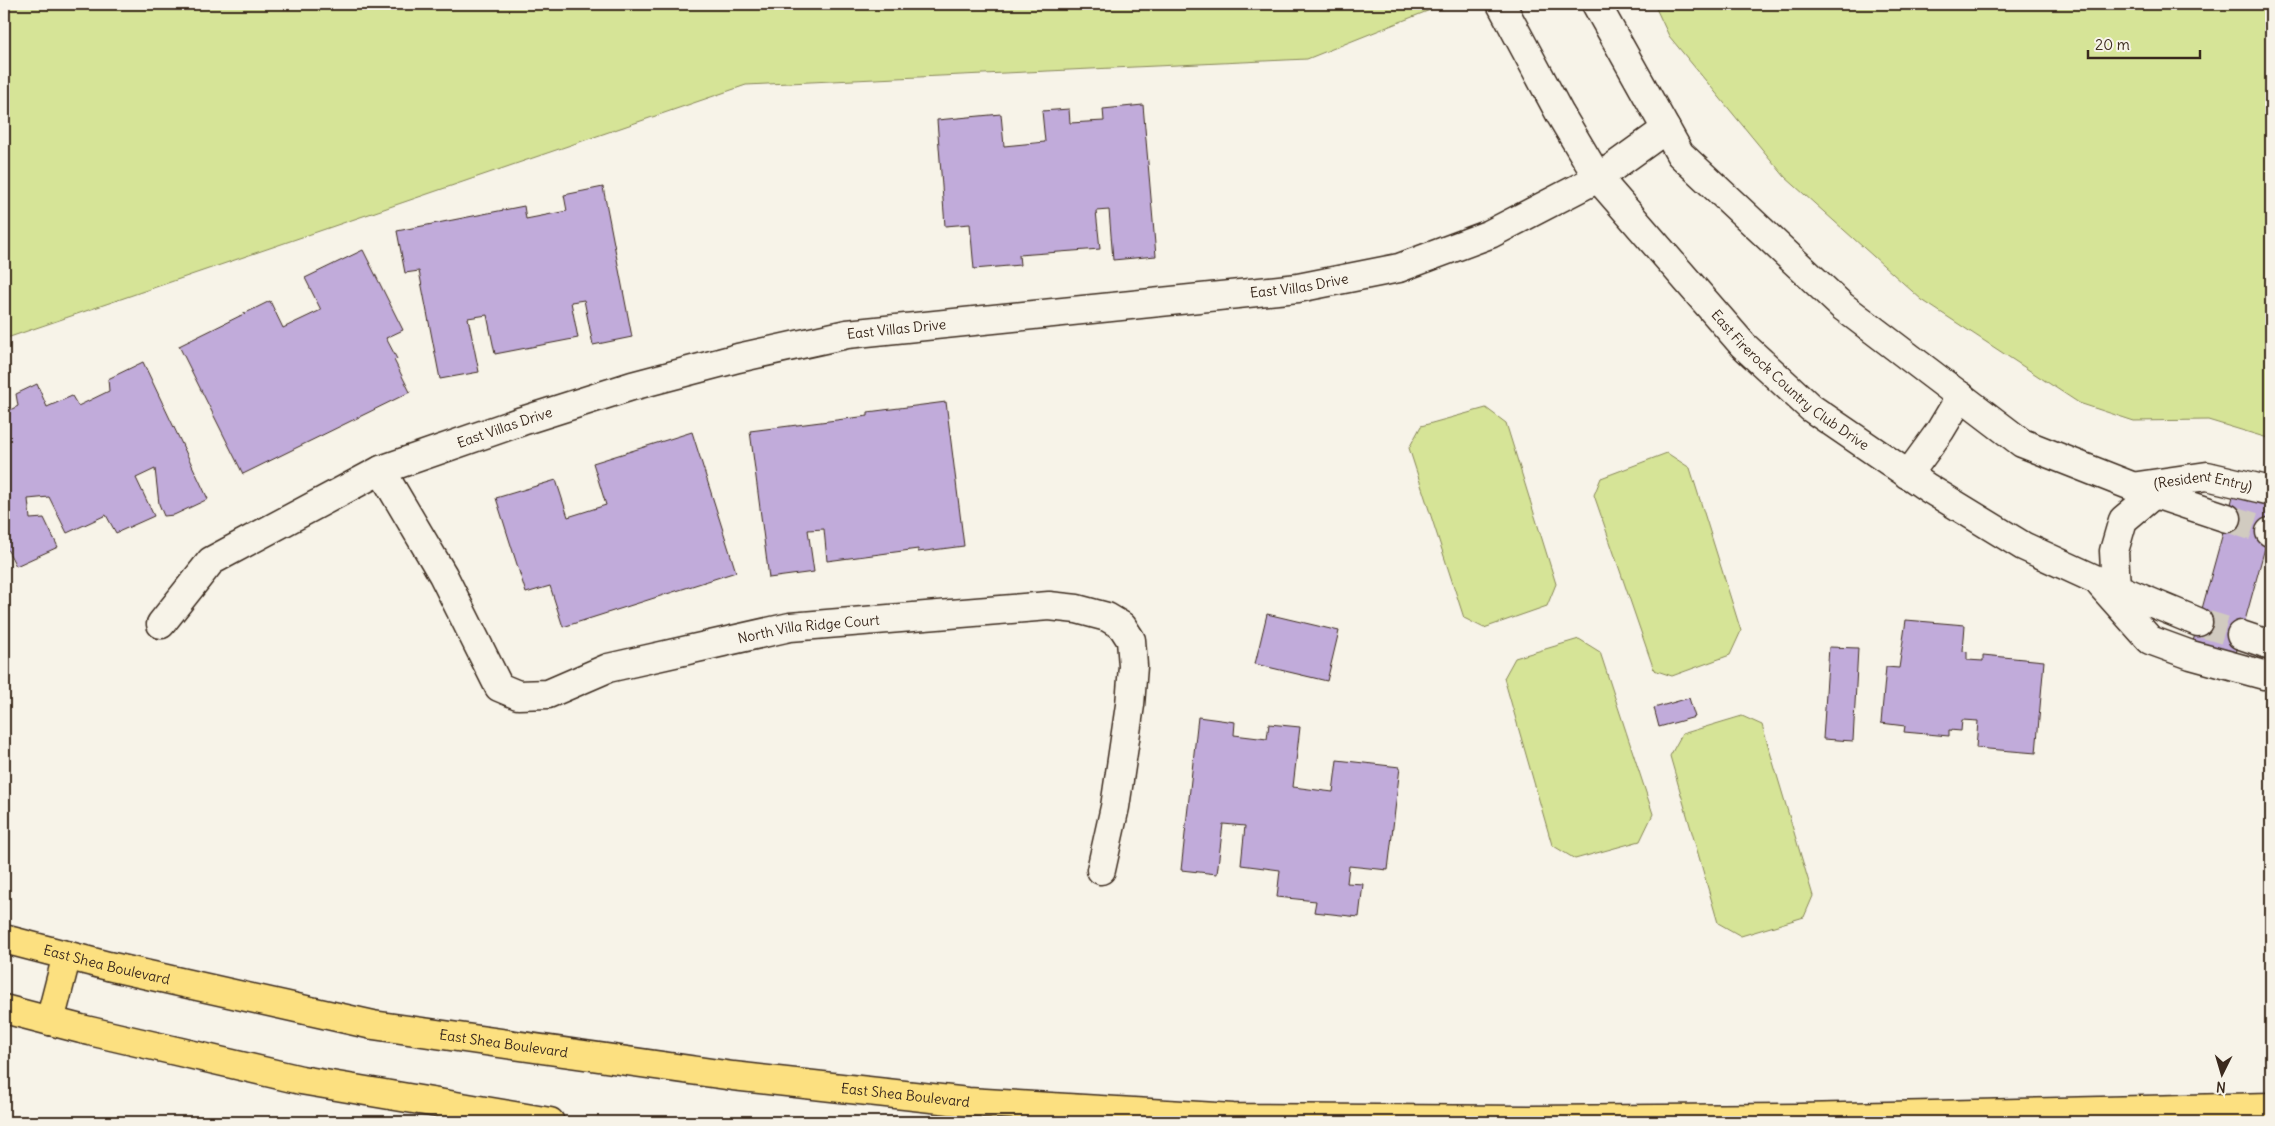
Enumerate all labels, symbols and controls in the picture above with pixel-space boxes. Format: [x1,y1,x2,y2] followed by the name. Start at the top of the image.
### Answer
[2088,28,2200,60] scale bar
[2095,35,2130,54] text: 20 m
[1249,269,1350,302] street label: East Villas Drive
[1707,306,1873,454] street label: East Firerock Country Club Drive
[846,315,947,343] street label: East Villas Drive
[455,403,554,452] street label: East Villas Drive
[2152,467,2254,495] street label: (Resident Entry)
[736,611,881,648] street label: North Villa Ridge Court
[42,941,172,989] street label: East Shea Boulevard
[438,1026,569,1062] street label: East Shea Boulevard
[2198,1048,2248,1098] north arrow
[2215,1078,2226,1096] text: N
[840,1079,971,1111] street label: East Shea Boulevard

